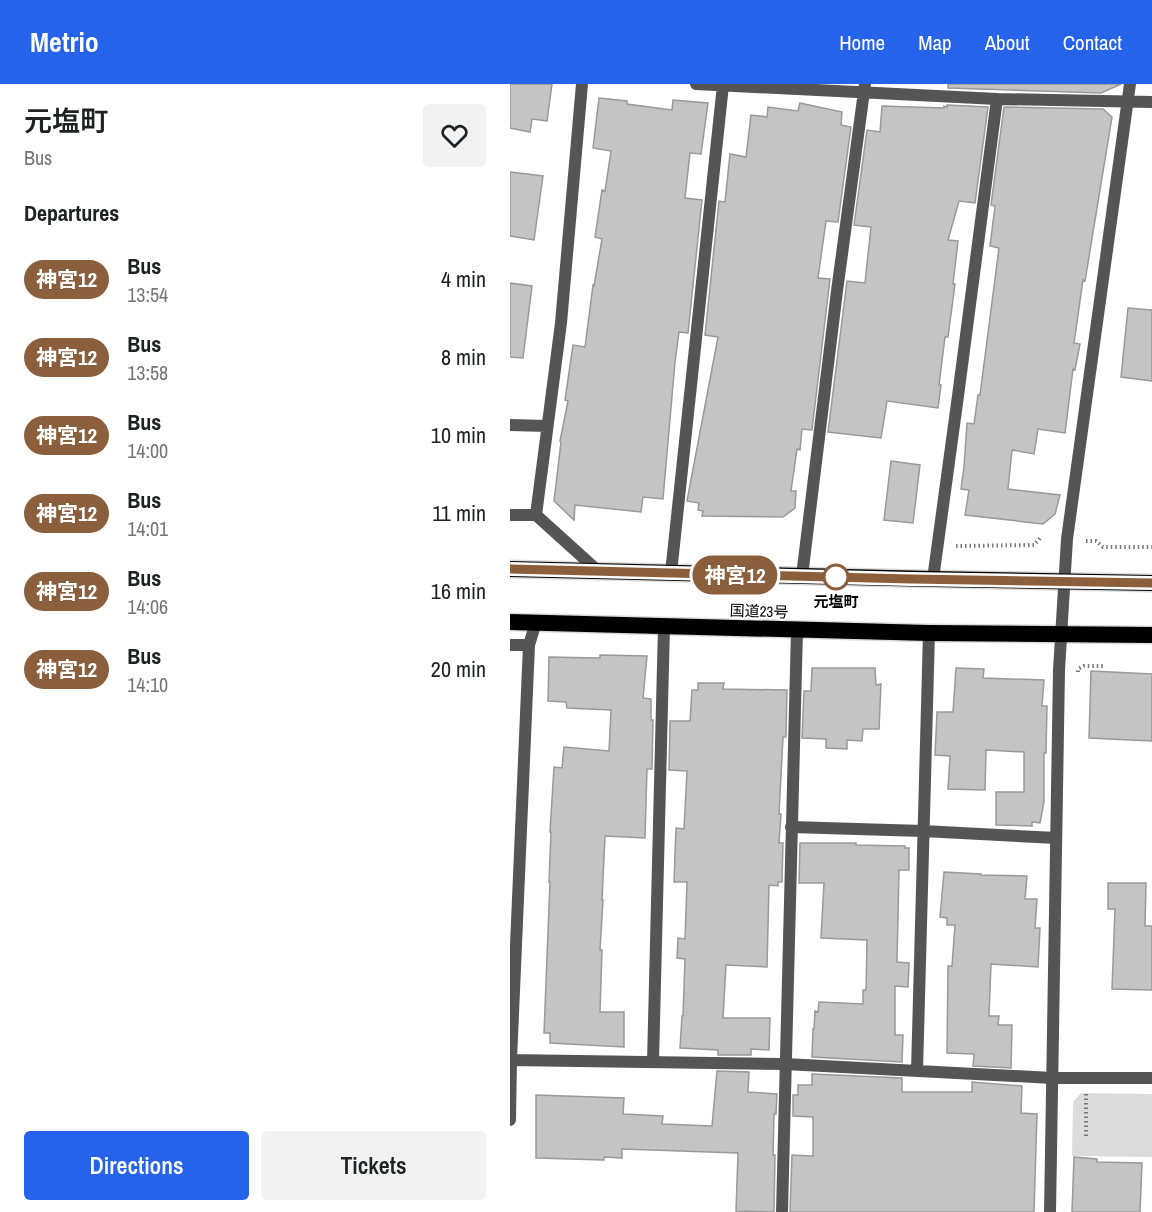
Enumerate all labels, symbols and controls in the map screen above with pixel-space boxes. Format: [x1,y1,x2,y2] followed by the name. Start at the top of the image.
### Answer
[30,23,99,61] text: Metrio
[839,28,885,57] text: Home
[918,28,952,57] text: Map
[985,28,1030,57] text: About
[1063,28,1122,57] text: Contact
[24,102,108,140] text: 元塩町
[423,104,486,167] button: heart
[24,144,52,171] text: Bus
[24,198,119,228] text: Departures
[127,251,161,281] text: Bus
[441,264,486,294] text: 4 min
[36,265,97,294] text: 神宮12
[127,281,168,308] text: 13:54
[127,329,161,359] text: Bus
[441,342,486,372] text: 8 min
[36,343,97,372] text: 神宮12
[127,359,168,386] text: 13:58
[127,407,161,437] text: Bus
[431,420,486,450] text: 10 min
[36,421,97,450] text: 神宮12
[127,437,168,464] text: 14:00
[127,485,161,515] text: Bus
[432,498,486,528] text: 11 min
[36,499,97,528] text: 神宮12
[127,515,168,542] text: 14:01
[693,556,777,594] line badge: 神宮12
[704,561,766,590] text: 神宮12
[127,563,161,593] text: Bus
[823,564,849,590] marker: 元塩町
[431,576,486,606] text: 16 min
[36,577,97,606] text: 神宮12
[813,591,859,612] place label: 元塩町
[127,593,168,620] text: 14:06
[729,599,789,623] street label: 国道23号
[127,641,161,671] text: Bus
[431,654,486,684] text: 20 min
[36,655,97,684] text: 神宮12
[127,671,168,698] text: 14:10
[24,1131,249,1200] button: Directions
[261,1131,486,1200] button: Tickets

